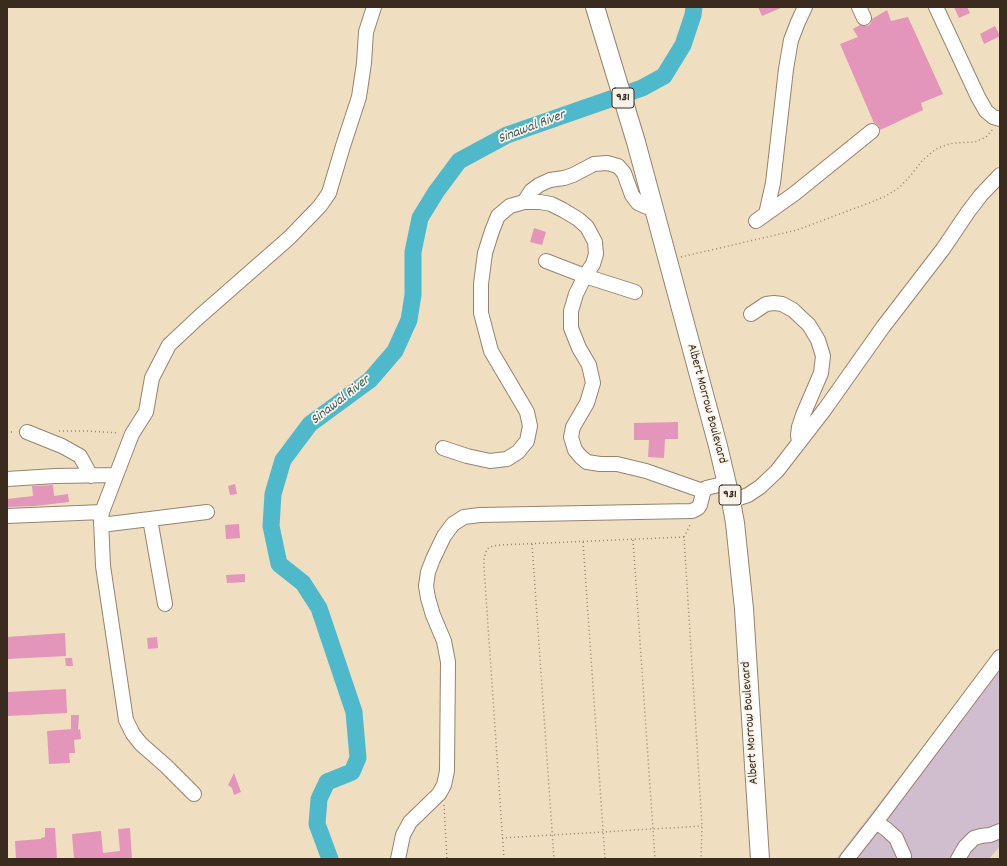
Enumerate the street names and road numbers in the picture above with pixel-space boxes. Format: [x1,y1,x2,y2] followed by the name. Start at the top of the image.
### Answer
[612,88,634,108] road number: 931
[683,343,729,465] street label: Albert Morrow Boulevard
[719,485,741,505] road number: 931
[739,661,763,785] street label: Albert Morrow Boulevard

